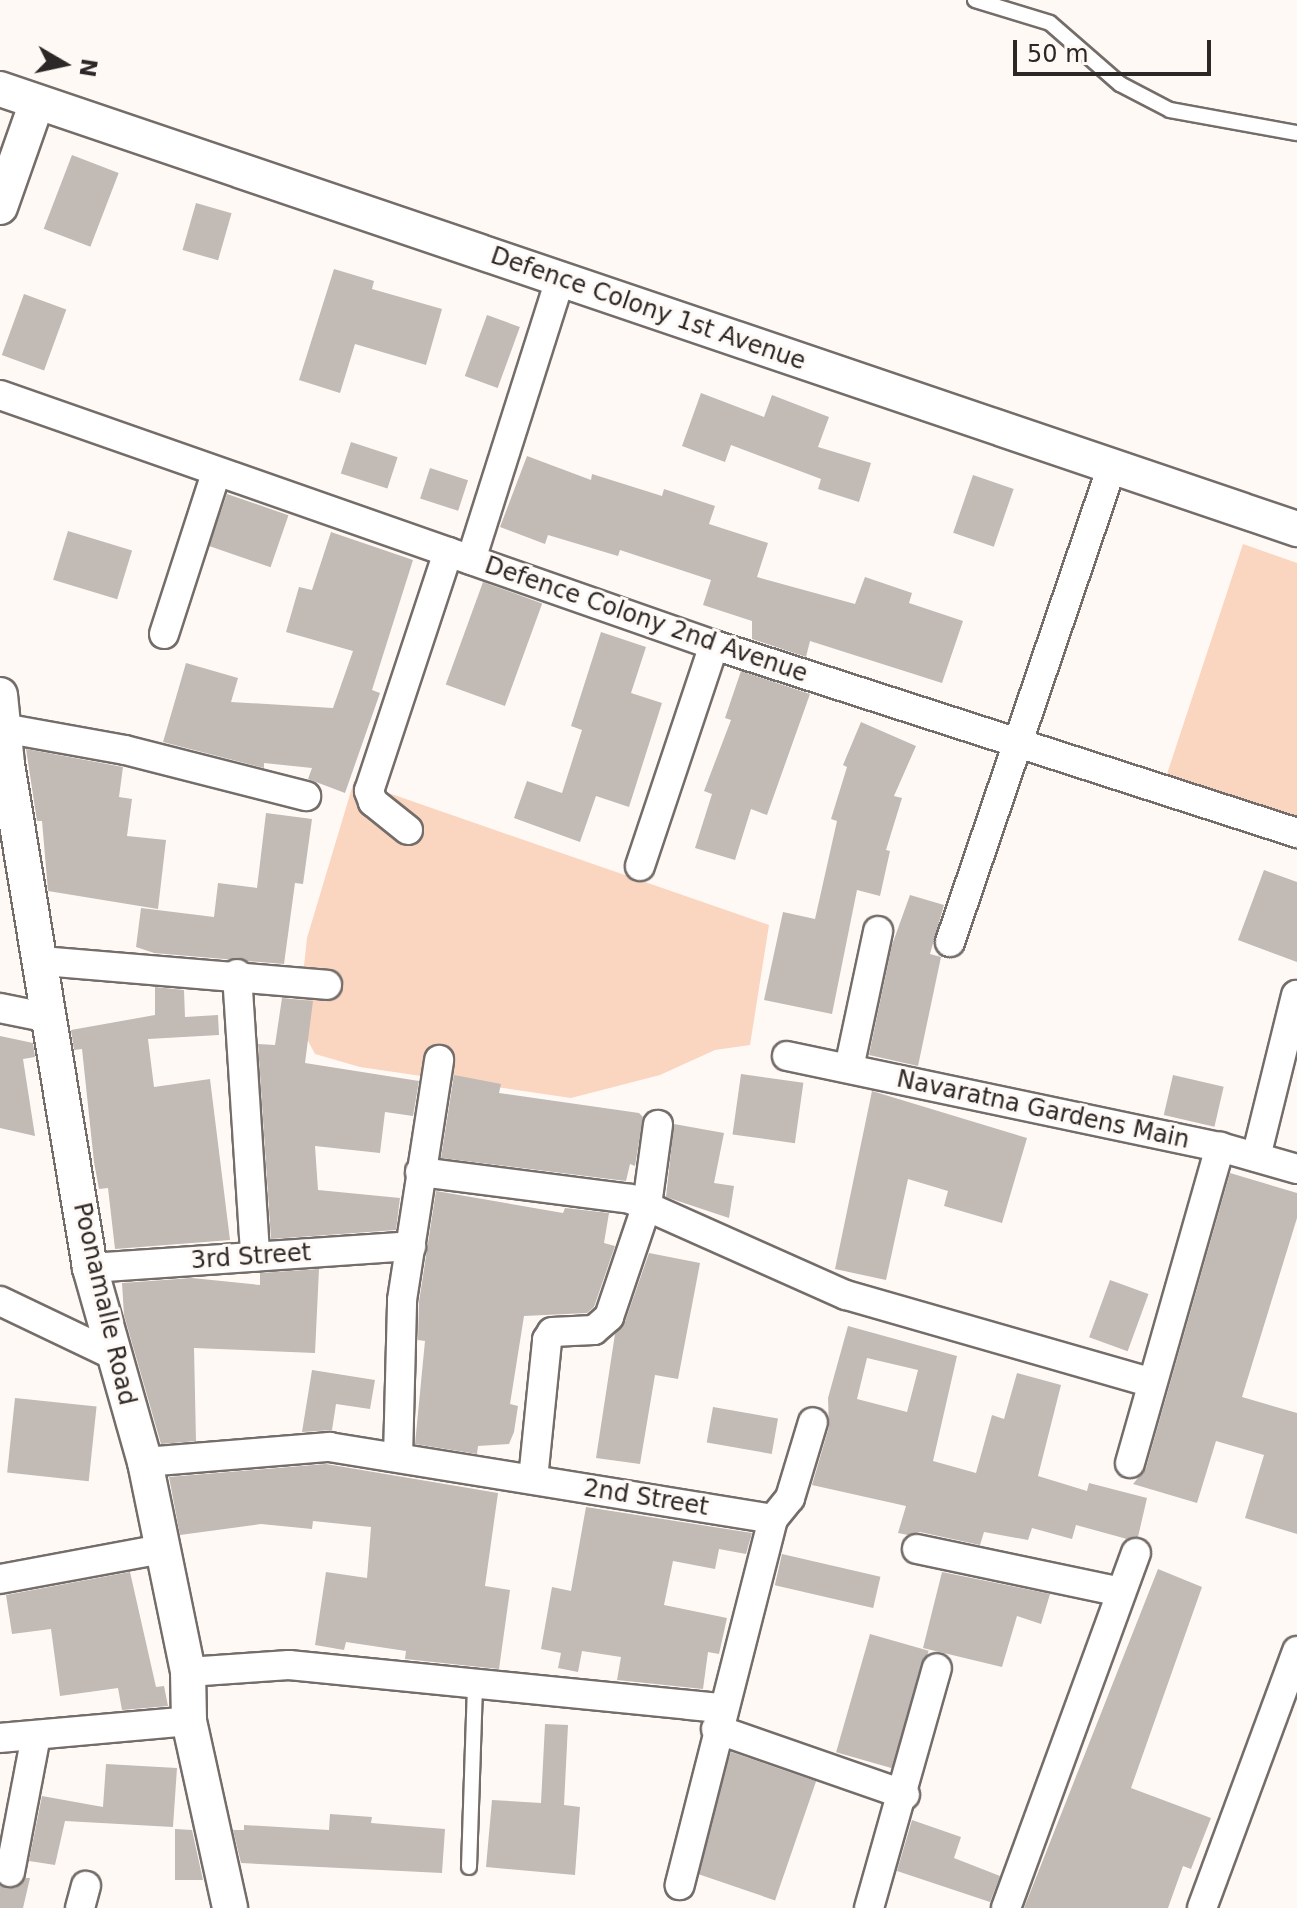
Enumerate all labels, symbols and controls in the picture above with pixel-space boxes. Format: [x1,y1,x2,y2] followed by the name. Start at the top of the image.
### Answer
[24,24,104,104] north arrow
[1017,24,1215,74] scale bar
[1027,40,1089,68] text: 50 m
[74,57,102,79] text: N
[487,241,809,377] street label: Defence Colony 1st Avenue
[481,551,811,689] street label: Defence Colony 2nd Avenue
[894,1065,1192,1155] street label: Navaratna Gardens Main
[67,1200,141,1408] street label: Poonamalle Road
[190,1238,312,1276] street label: 3rd Street
[581,1474,711,1522] street label: 2nd Street

